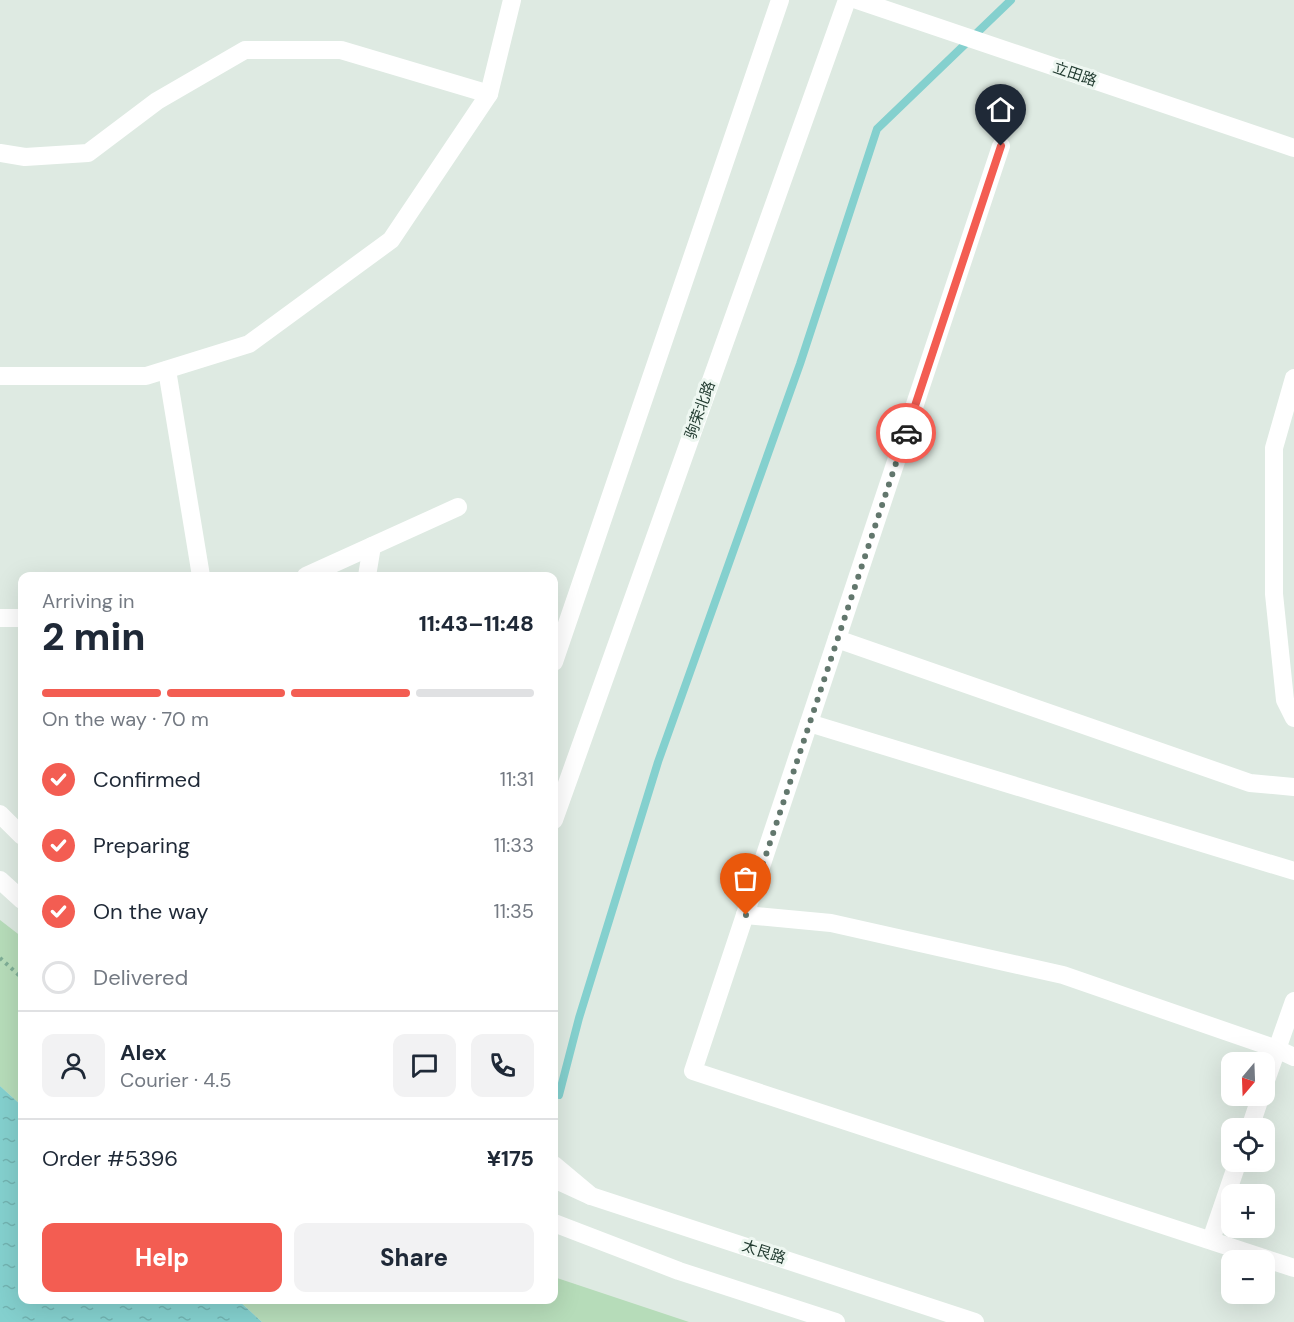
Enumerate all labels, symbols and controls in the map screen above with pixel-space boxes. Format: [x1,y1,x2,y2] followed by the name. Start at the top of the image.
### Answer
[1050,57,1100,91] street label: 立田路
[975,84,1026,146] pin
[984,93,1017,126] icon: home
[680,378,720,442] street label: 驹荣北路
[876,403,936,463] courier
[890,417,923,450] icon: car
[42,588,134,614] text: Arriving in
[419,609,534,638] text: 11:43–11:48
[42,611,146,662] text: 2 min
[42,706,209,732] text: On the way · 70 m
[42,763,75,796] icon: check
[93,765,201,794] text: Confirmed
[500,766,534,792] text: 11:31
[42,829,75,862] icon: check
[93,831,190,860] text: Preparing
[494,832,534,858] text: 11:33
[720,853,771,915] pin
[729,862,762,895] icon: bag
[42,895,75,928] icon: check
[93,897,208,926] text: On the way
[493,898,534,924] text: 11:35
[93,963,188,992] text: Delivered
[42,1034,105,1097] button: person
[393,1034,456,1097] button: chat
[471,1034,534,1097] button: phone
[120,1038,167,1067] text: Alex
[1221,1052,1275,1106] north arrow
[1221,1052,1275,1304] map controls
[120,1067,232,1093] text: Courier · 4.5
[1221,1118,1275,1172] button: locate
[42,1144,178,1173] text: Order #5396
[487,1144,534,1173] text: ¥175
[1221,1184,1275,1238] button: +
[42,1223,282,1292] button: Help
[294,1223,534,1292] button: Share
[740,1236,788,1268] street label: 太艮路
[1221,1250,1275,1304] button: −

